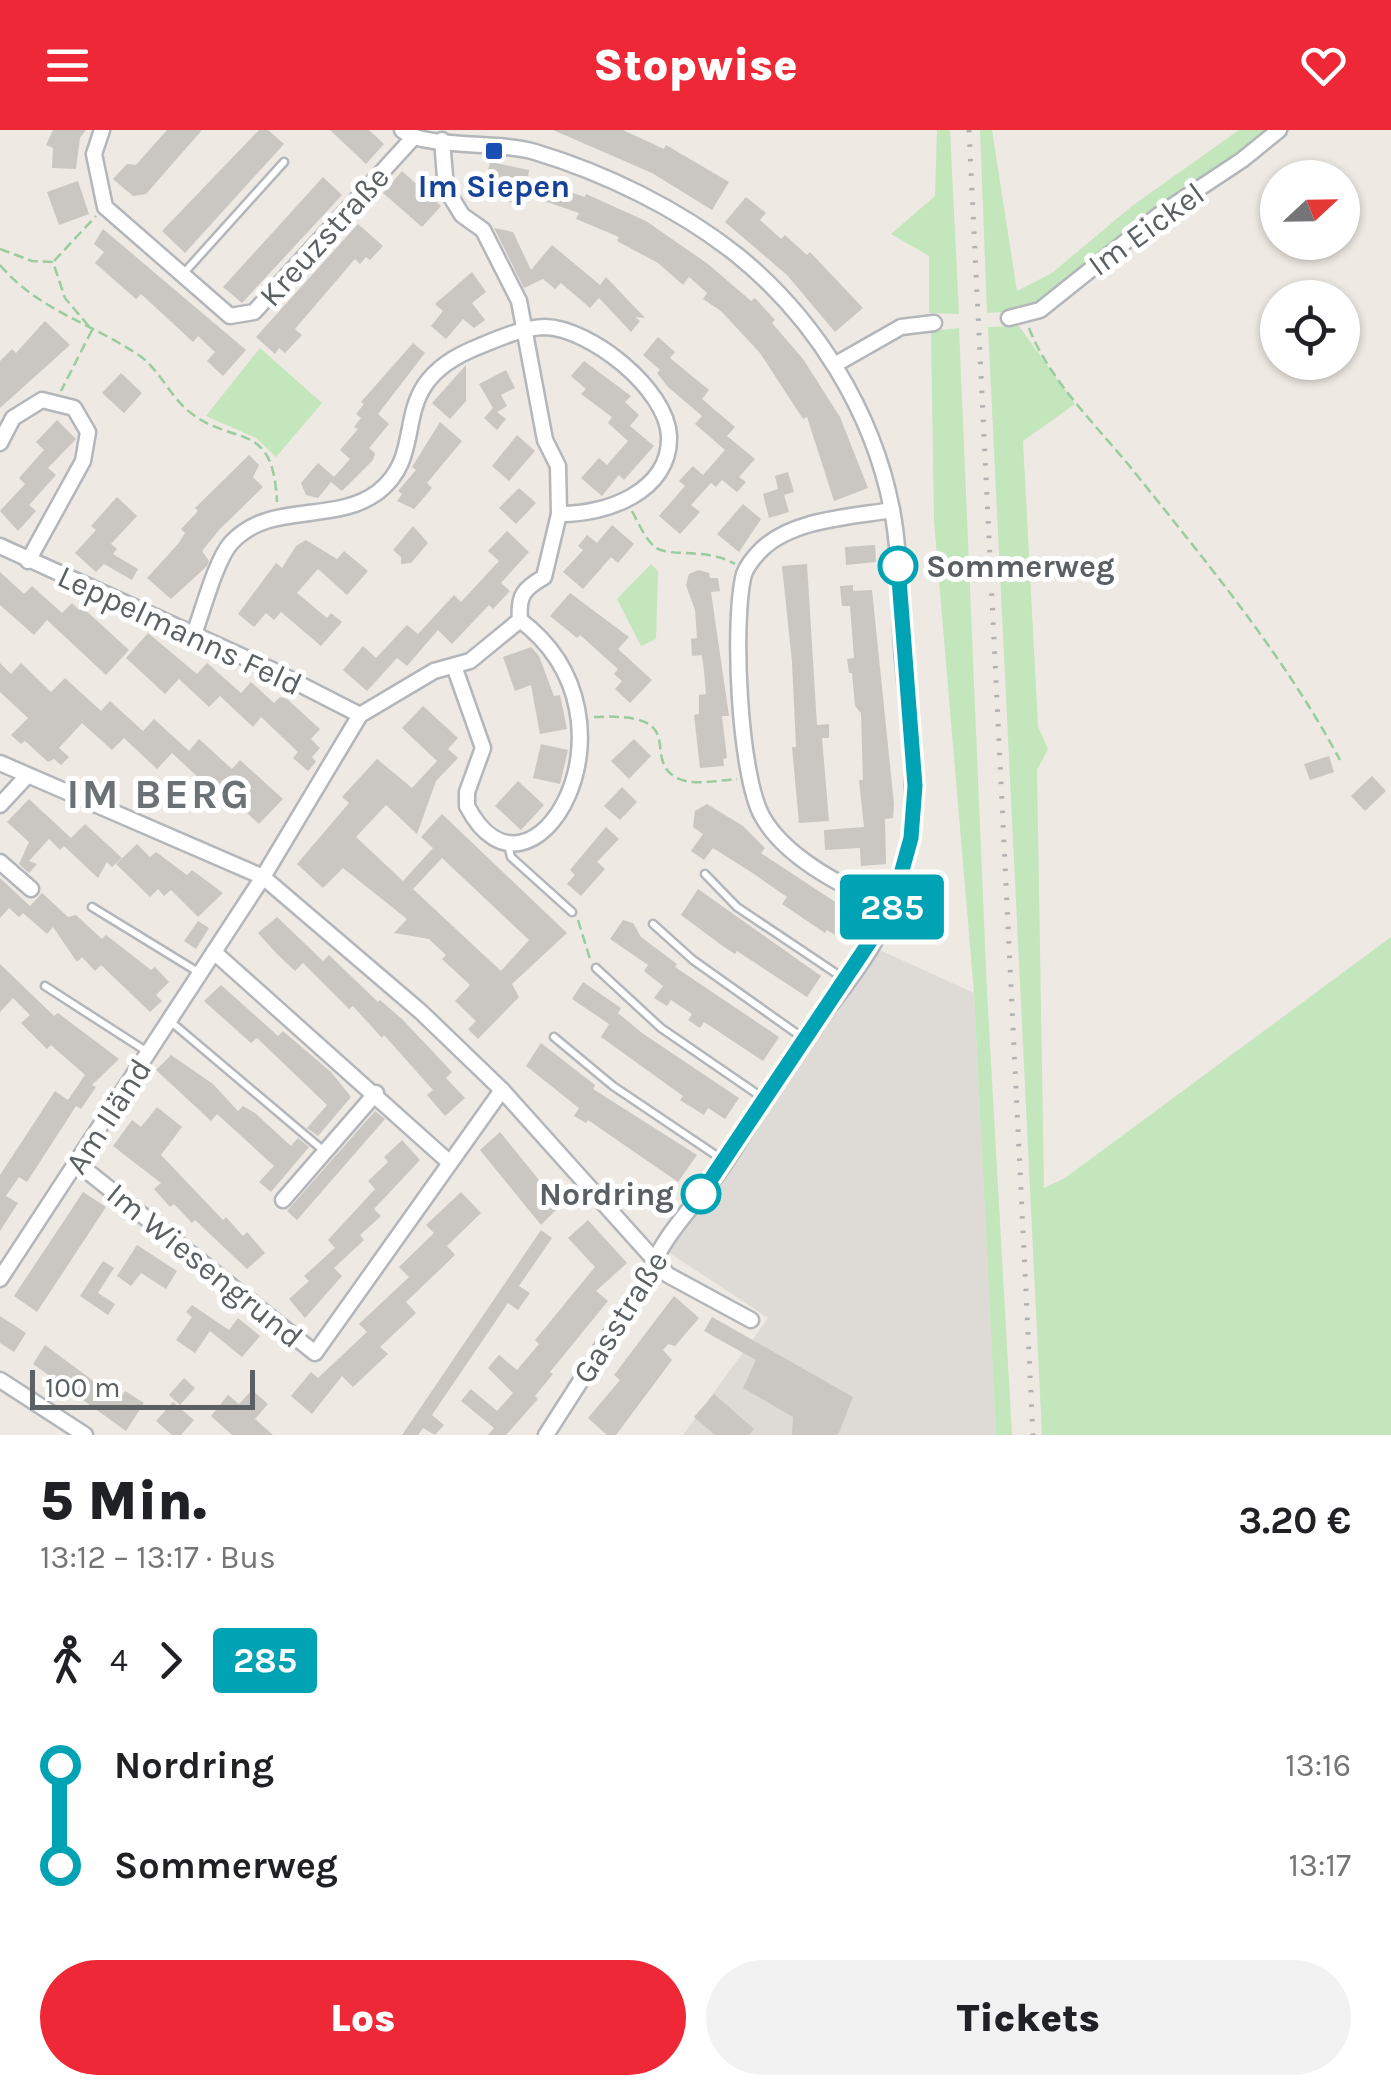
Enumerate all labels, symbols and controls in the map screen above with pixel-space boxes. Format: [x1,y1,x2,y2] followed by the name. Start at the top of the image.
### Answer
[40,38,95,93] icon: menu
[1296,38,1351,93] icon: heart
[593,39,798,91] text: Stopwise
[483,140,505,162] marker: Im Siepen
[252,159,397,314] street label: Kreuzstraße
[1260,160,1360,260] north arrow
[1260,160,1360,380] map controls
[418,168,570,205] place label: Im Siepen
[1081,175,1211,284] street label: Im Eickel
[1260,280,1360,380] button: locate
[879,547,917,585] marker: Sommerweg
[926,548,1115,585] place label: Sommerweg
[52,558,308,703] street label: Leppelmanns Feld
[67,769,251,819] district label: IM BERG
[834,874,950,940] line badge: 285
[860,887,924,928] text: 285
[58,1052,159,1181] street label: Am Iländ
[99,1175,310,1356] street label: Im Wiesengrund
[682,1175,720,1213] marker: Nordring
[539,1176,674,1213] place label: Nordring
[565,1244,676,1390] street label: Gasstraße
[30,1365,255,1410] scale bar
[45,1371,120,1404] text: 100 m
[40,1469,207,1533] text: 5 Min.
[1238,1498,1351,1543] text: 3.20 €
[40,1539,276,1576] text: 13:12 – 13:17 · Bus
[40,1633,95,1688] icon: walk
[143,1633,198,1688] icon: forward
[233,1640,297,1681] text: 285
[110,1642,128,1679] text: 4
[114,1743,274,1788] text: Nordring
[1285,1747,1351,1784] text: 13:16
[114,1843,338,1888] text: Sommerweg
[1289,1847,1351,1884] text: 13:17
[40,1960,686,2075] button: Los
[706,1960,1351,2075] button: Tickets

